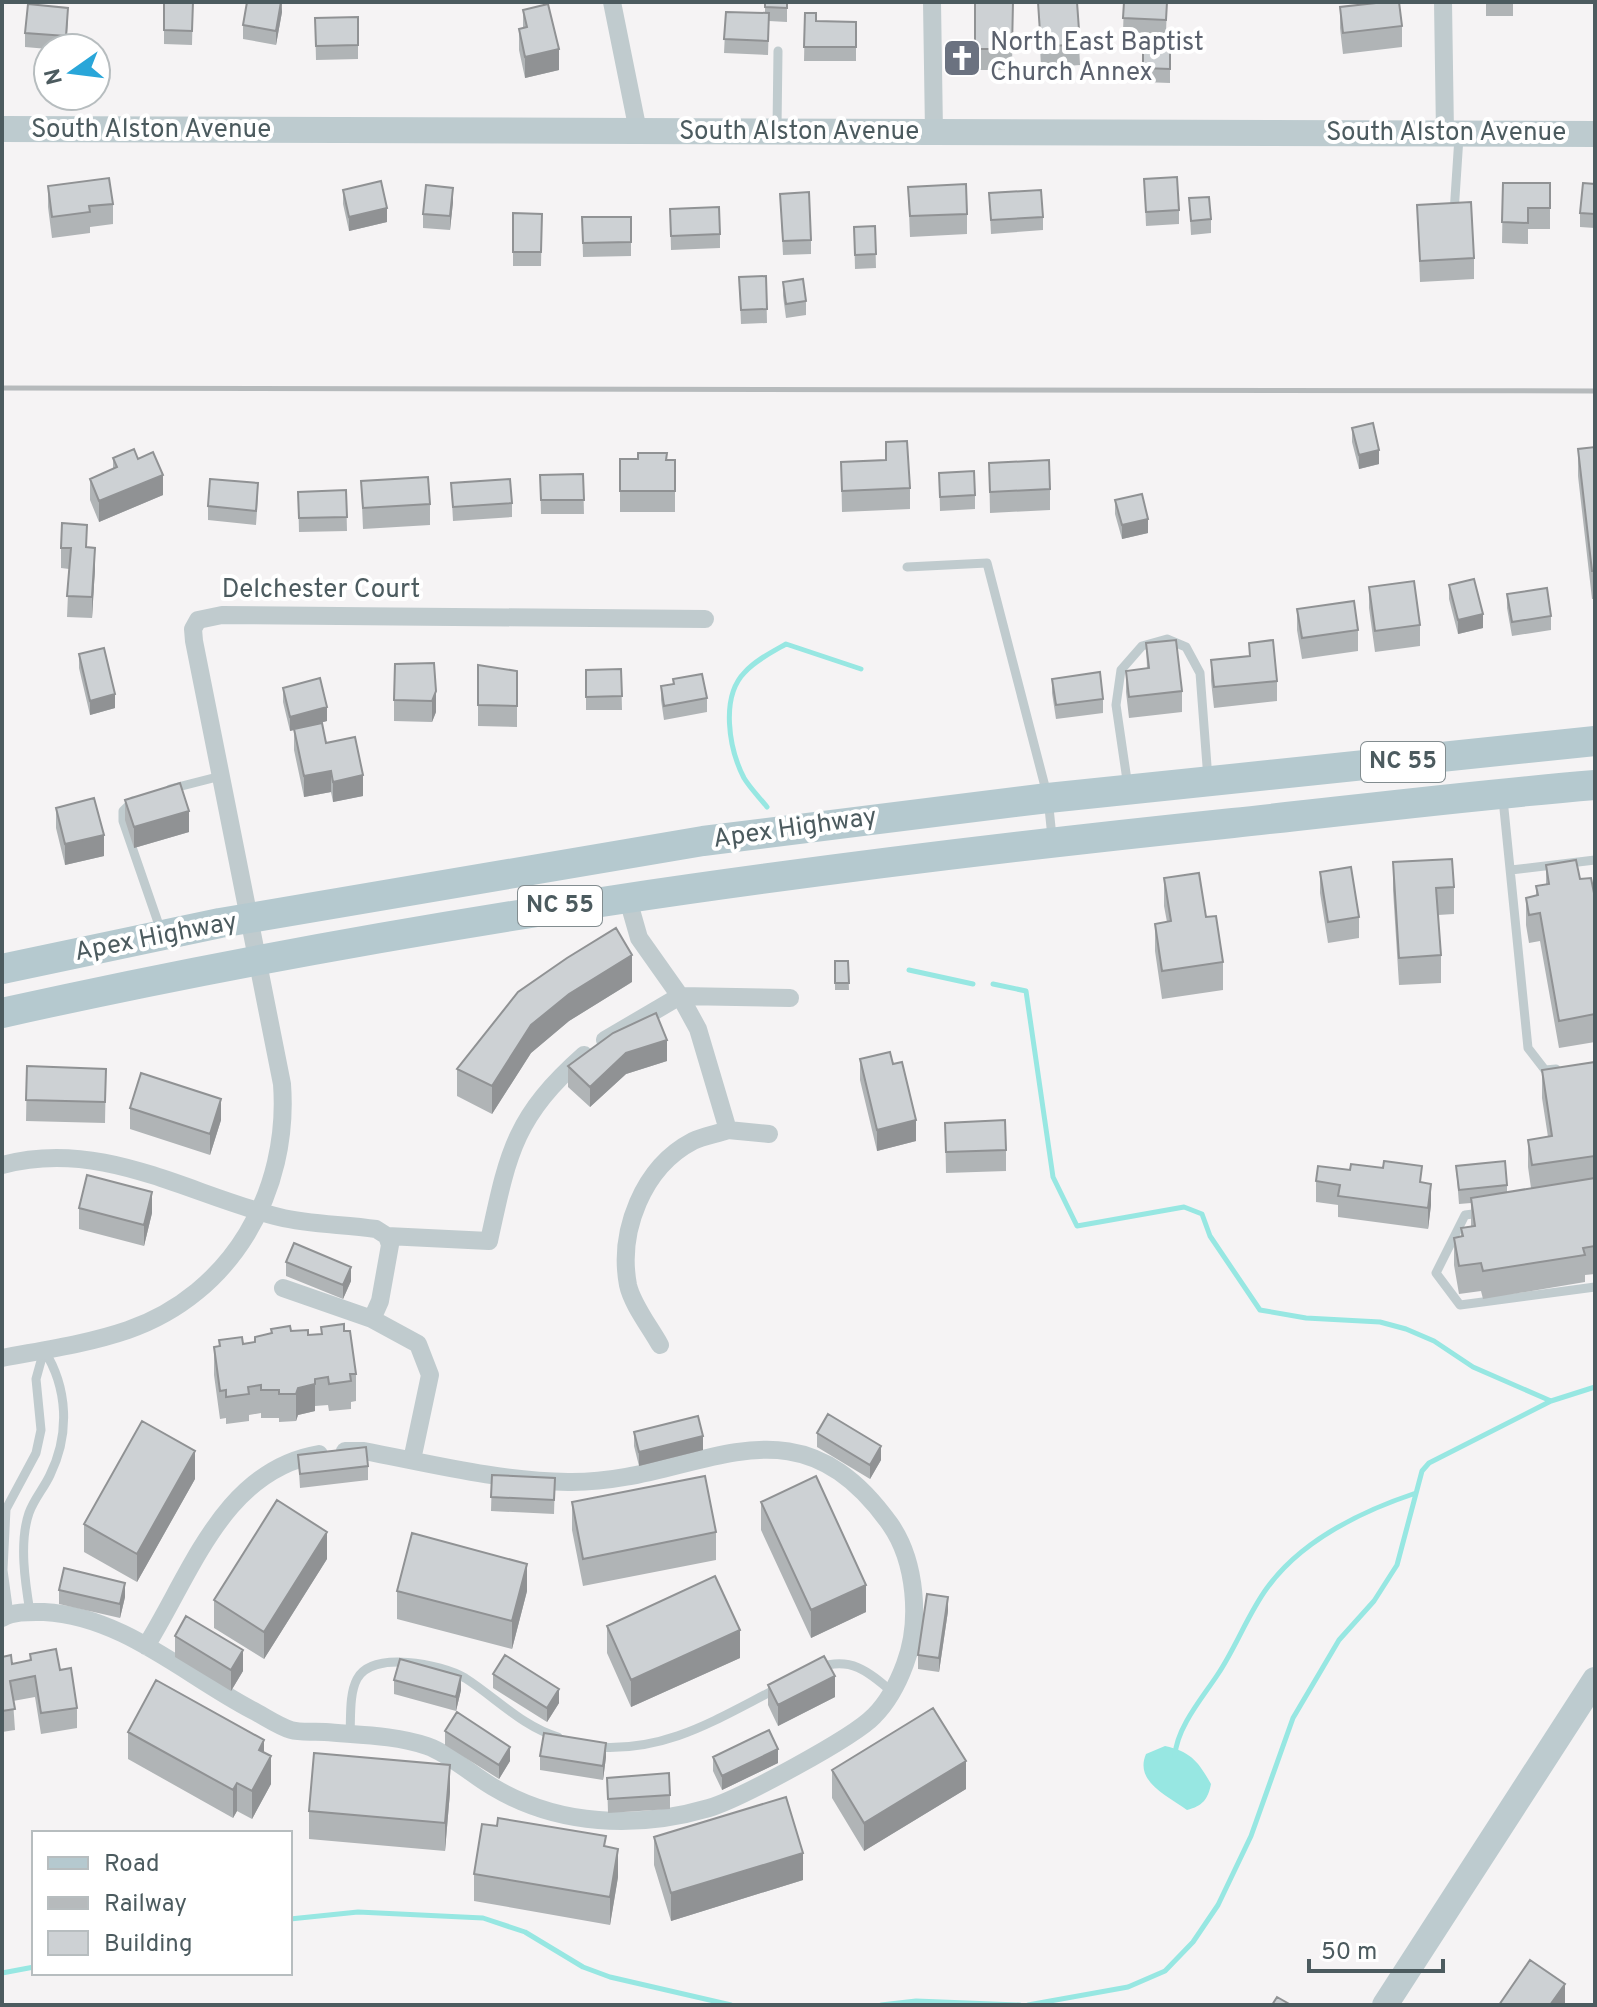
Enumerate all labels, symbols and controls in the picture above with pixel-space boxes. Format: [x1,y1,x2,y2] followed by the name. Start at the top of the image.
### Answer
[990,27,1204,90] place label: North East Baptist Church Annex
[32,32,112,112] north arrow
[941,37,983,79] church icon: North East Baptist Church Annex
[40,65,70,87] text: N
[31,114,271,147] street label: South Alston Avenue
[679,116,919,149] street label: South Alston Avenue
[1326,117,1566,150] street label: South Alston Avenue
[222,574,420,607] street label: Delchester Court
[1361,742,1445,782] road number: NC 55
[711,801,879,857] street label: Apex Highway
[518,886,602,926] road number: NC 55
[72,906,240,970] street label: Apex Highway
[32,1831,292,1975] legend
[104,1850,160,1880] text: Road
[104,1890,187,1920] text: Railway
[1309,1923,1443,1973] scale bar
[104,1930,193,1960] text: Building
[1321,1938,1377,1968] text: 50 m

